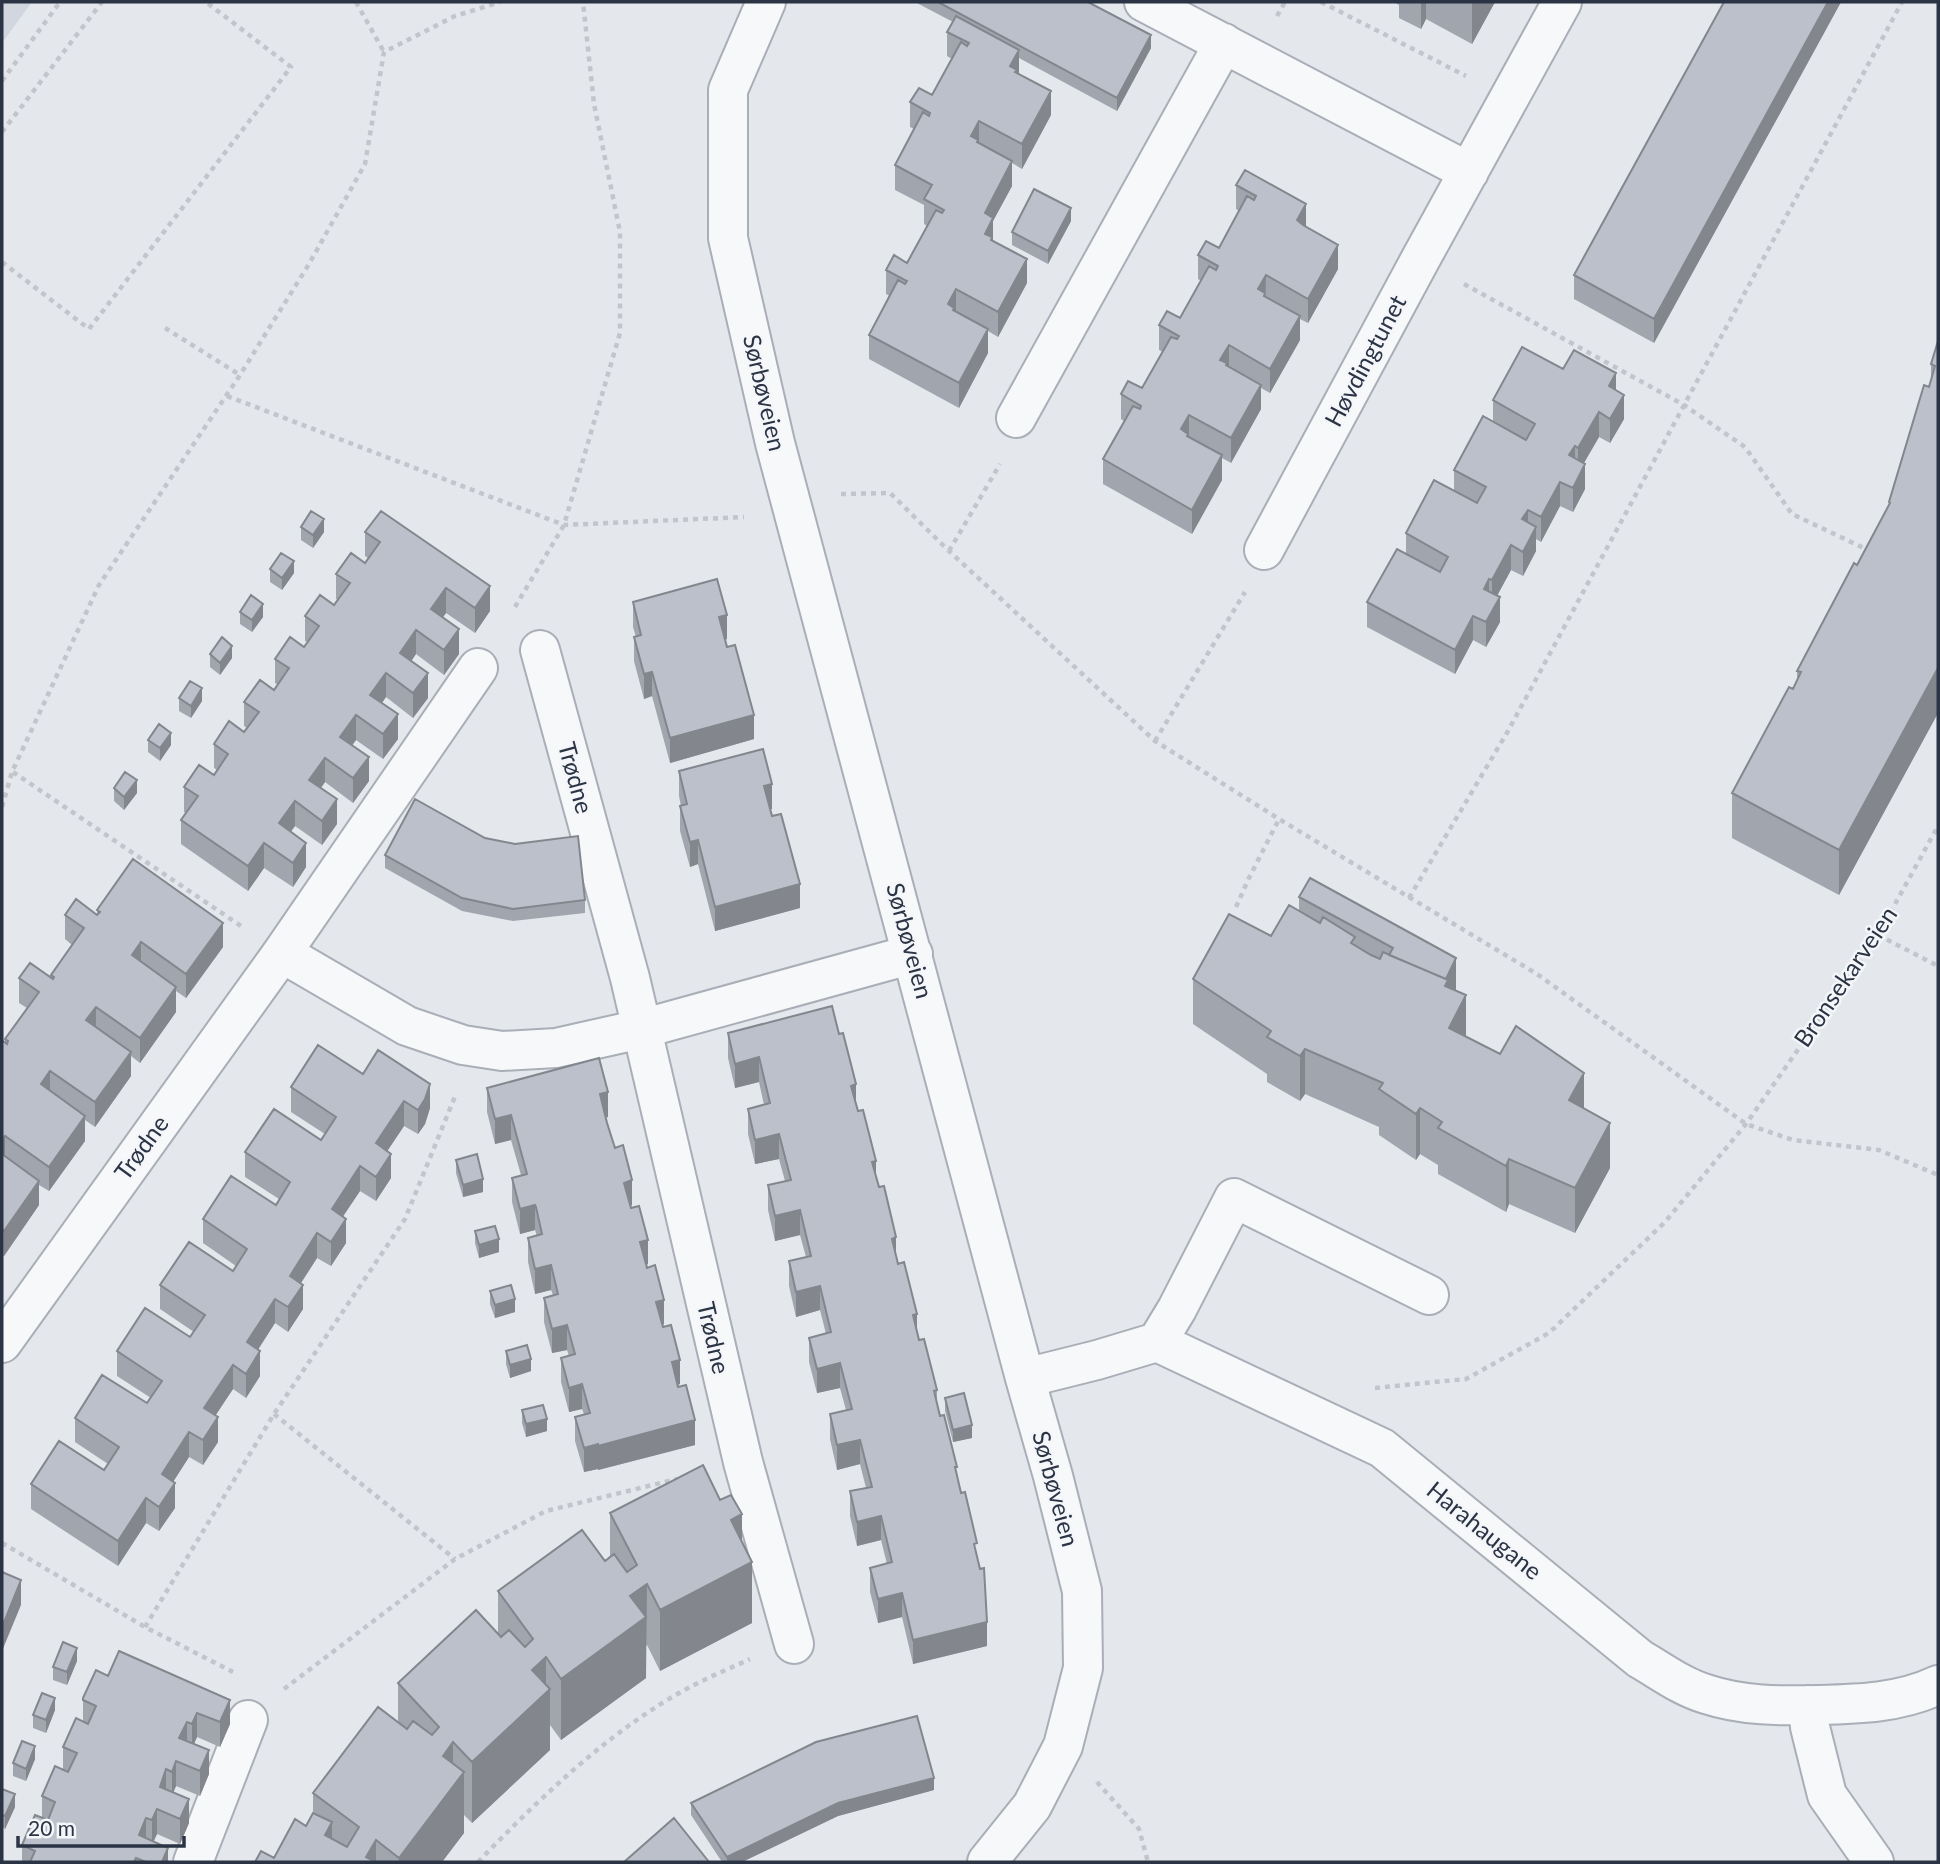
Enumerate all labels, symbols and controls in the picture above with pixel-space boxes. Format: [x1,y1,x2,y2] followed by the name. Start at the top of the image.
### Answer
[1318,289,1412,431] street label: Høvdingtunet
[738,332,793,454] street label: Sørbøveien
[553,739,600,817] street label: Trødne
[881,880,940,1002] street label: Sørbøveien
[1787,900,1902,1052] street label: Bronsekarveien
[108,1109,174,1185] street label: Trødne
[692,1299,737,1376] street label: Trødne
[1027,1428,1086,1550] street label: Sørbøveien
[1422,1475,1548,1585] street label: Harahaugane
[18,1804,184,1848] scale bar
[28,1815,75,1840] text: 20 m

